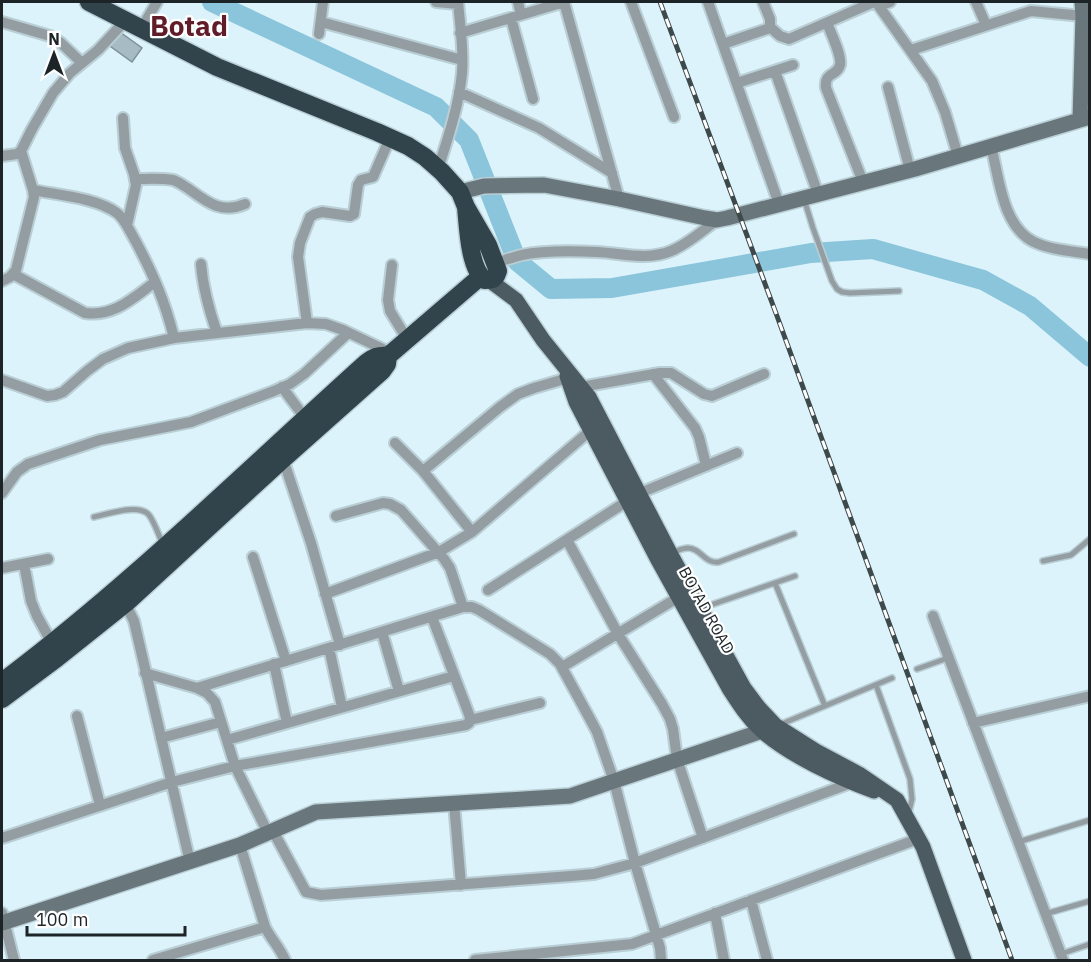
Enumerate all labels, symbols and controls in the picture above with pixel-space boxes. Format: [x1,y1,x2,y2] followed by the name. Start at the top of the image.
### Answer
[150,7,228,44] district label: Botad
[24,24,84,84] north arrow
[48,29,60,49] text: N
[675,563,739,657] street label: BOTAD ROAD
[27,899,184,937] scale bar
[36,908,88,931] text: 100 m

